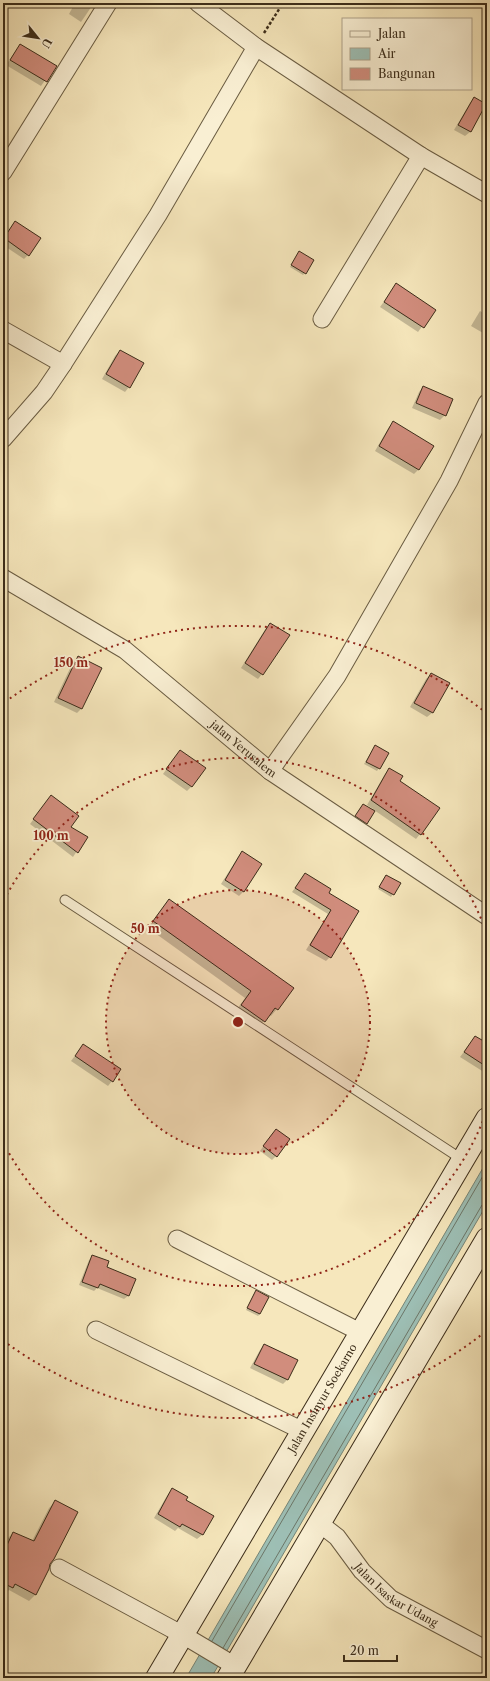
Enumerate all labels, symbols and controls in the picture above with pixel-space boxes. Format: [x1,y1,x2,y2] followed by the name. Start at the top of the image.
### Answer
[18,18,58,58] north arrow
[342,18,472,90] legend
[376,26,406,41] text: Jalan
[38,36,55,50] text: U
[377,46,396,61] text: Air
[378,66,436,81] text: Bangunan
[54,655,88,670] text: 150 m
[206,716,280,781] street label: jalan Yerusalem
[33,828,69,843] text: 100 m
[130,921,160,936] text: 50 m
[231,1015,245,1029] centre of rings
[284,1341,360,1457] street label: Jalan Insinyur Soekarno
[350,1559,440,1630] street label: Jalan Isaskar Udang
[344,1637,397,1663] scale bar
[350,1643,379,1658] text: 20 m

